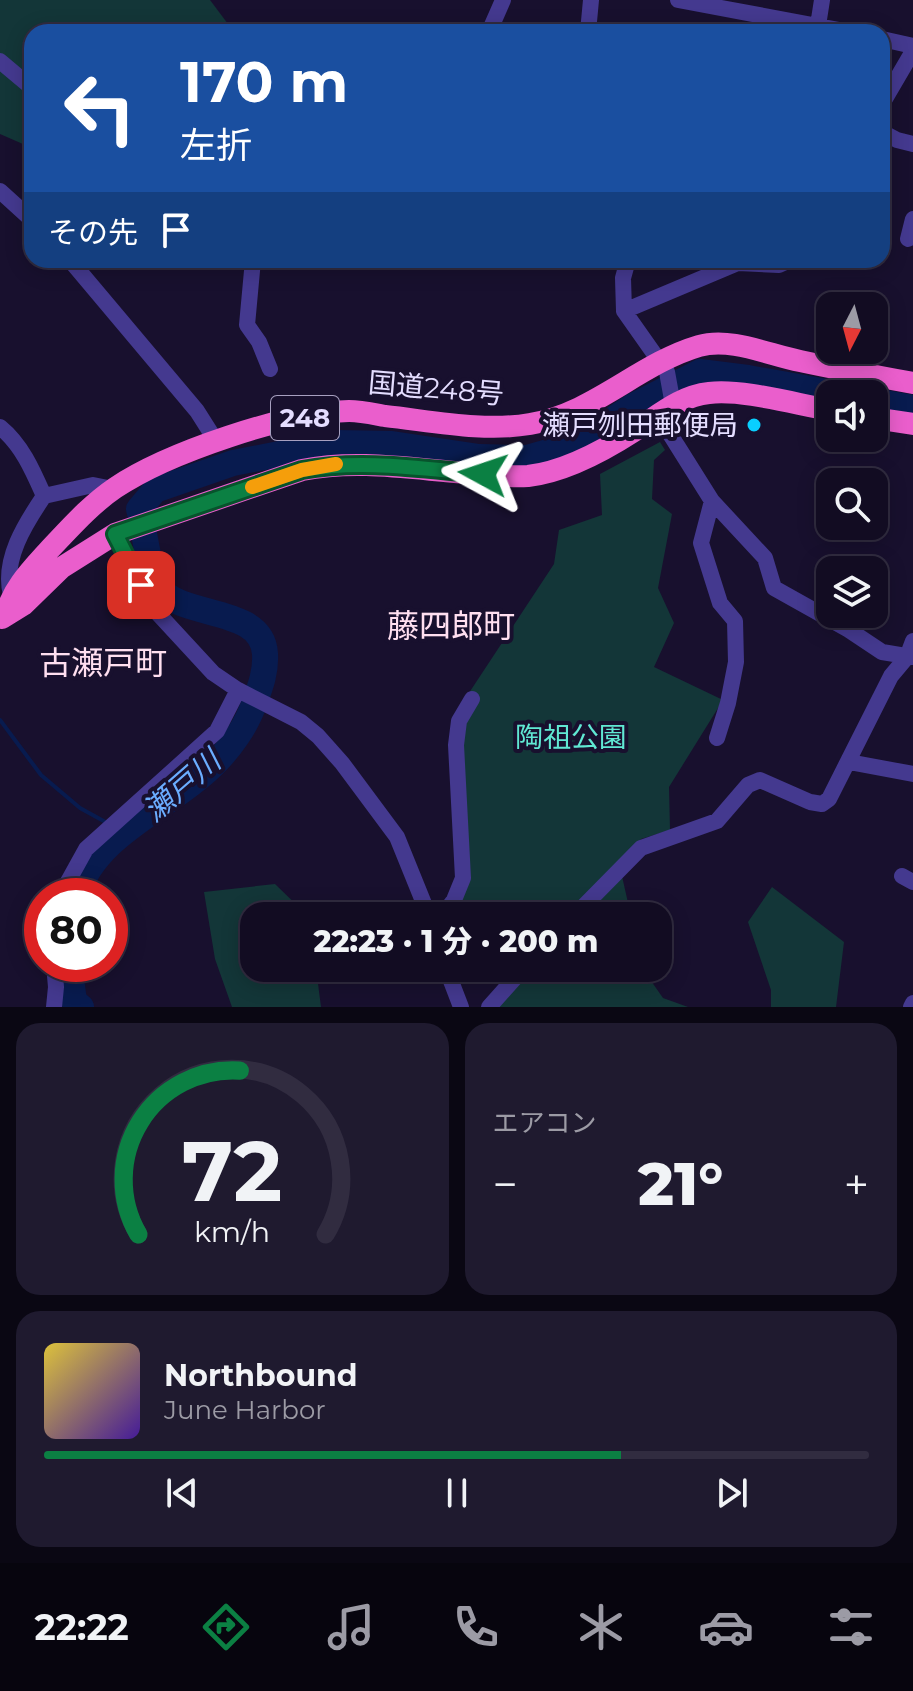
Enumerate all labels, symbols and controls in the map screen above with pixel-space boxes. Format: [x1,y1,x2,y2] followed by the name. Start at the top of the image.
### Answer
[180,48,348,116] text: 170 m
[48,56,152,160] icon: left
[180,123,252,167] text: 左折
[154,208,198,252] icon: arrive
[48,214,138,251] text: その先
[816,292,888,364] north arrow
[816,292,888,628] map controls
[367,365,505,411] street label: 国道248号
[816,380,888,452] button: sound
[271,396,339,440] road number: 248
[542,408,738,442] place label: 瀬戸刎田郵便局
[745,416,763,434] marker: 瀬戸刎田郵便局
[441,432,525,516] position arrow
[816,468,888,540] button: search
[107,551,175,619] pin
[816,556,888,628] button: layers
[119,563,163,607] icon: arrive
[387,606,515,645] district label: 藤四郎町
[39,643,167,682] district label: 古瀬戸町
[515,720,627,754] park label: 陶祖公園
[136,740,230,829] water label: 瀬戸川
[24,878,128,982] speed limit sign: 80
[314,923,598,960] text: 22:23 · 1 分 · 200 m
[493,1107,597,1139] text: エアコン
[182,1120,283,1222] text: 72
[638,1147,723,1220] text: 21°
[493,1157,518,1211] text: −
[844,1157,869,1211] text: +
[194,1214,270,1249] text: km/h
[164,1357,358,1394] text: Northbound
[164,1394,326,1426] text: June Harbor
[160,1471,204,1515] icon: previous
[435,1471,479,1515] icon: pause
[710,1471,754,1515] icon: next
[198,1599,254,1655] icon: directions
[323,1599,379,1655] icon: music
[448,1599,504,1655] icon: phone
[573,1599,629,1655] icon: climate
[698,1599,754,1655] icon: car
[823,1599,879,1655] icon: filters
[34,1605,129,1649] text: 22:22

